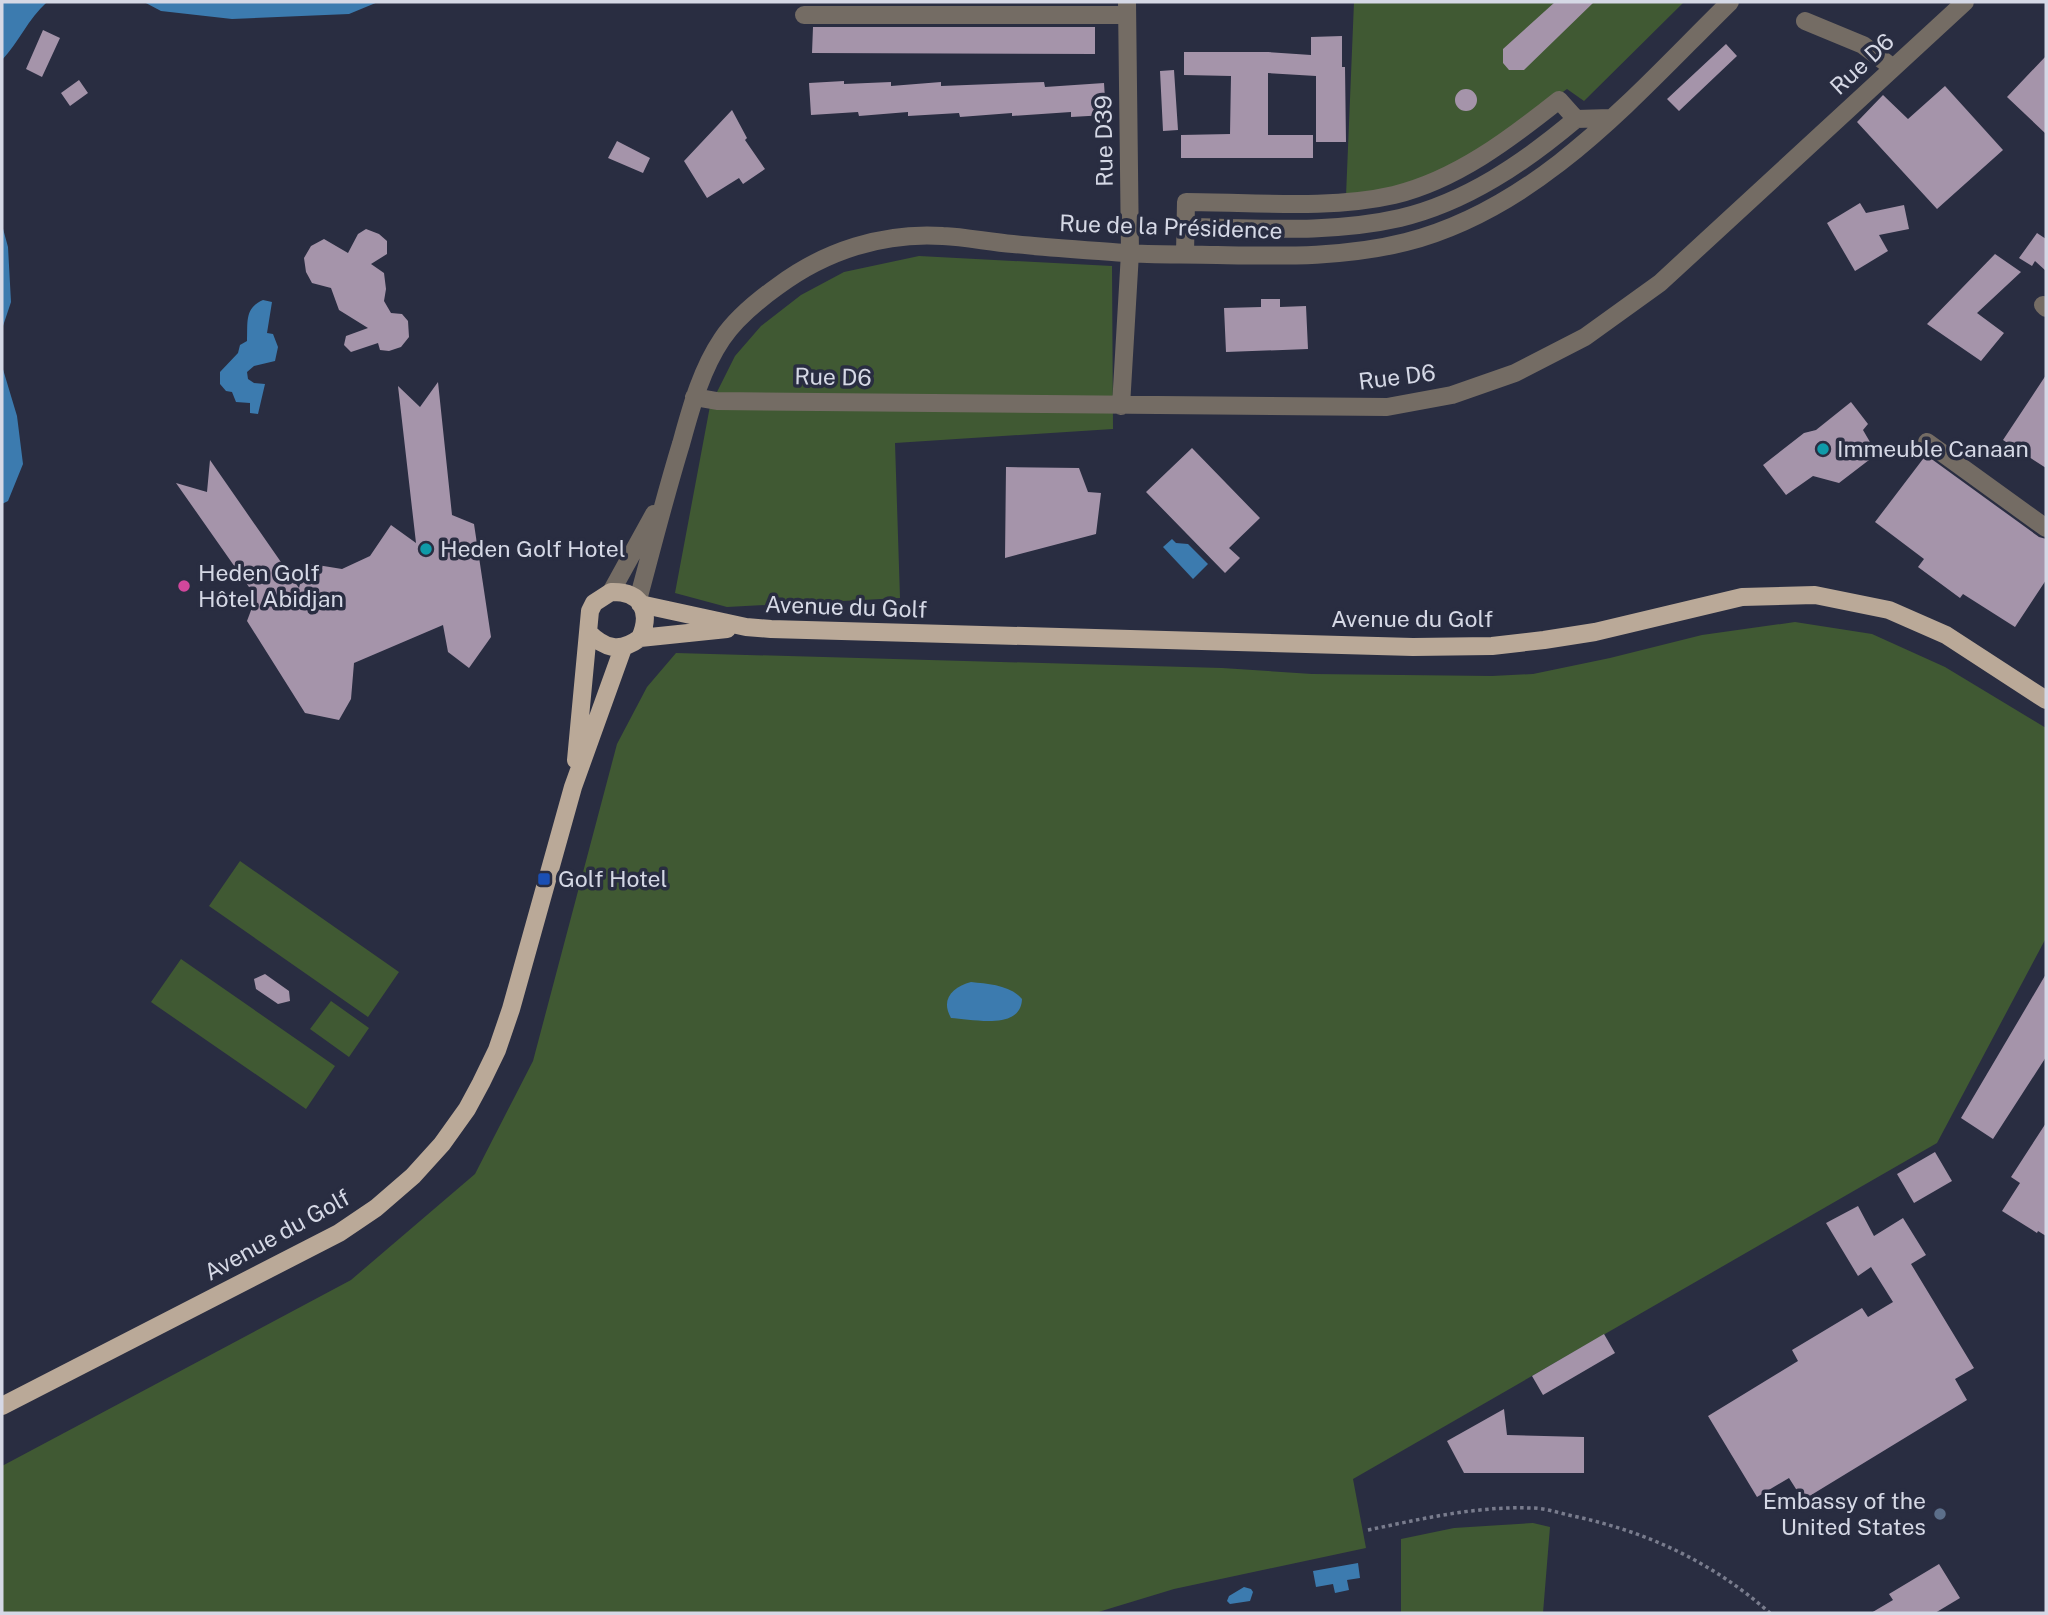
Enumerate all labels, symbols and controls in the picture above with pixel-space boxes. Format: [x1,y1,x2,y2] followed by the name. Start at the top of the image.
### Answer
[1824,27,1899,100] street label: Rue D6
[1089,95,1118,187] street label: Rue D39
[1059,209,1283,244] street label: Rue de la Présidence
[1357,358,1437,395] street label: Rue D6
[794,362,872,391] street label: Rue D6
[1837,435,2029,462] place label: Immeuble Canaan
[1815,441,1831,457] marker: Immeuble Canaan
[440,535,626,562] place label: Heden Golf Hotel
[418,541,434,557] marker: Heden Golf Hotel
[198,559,344,612] place label: Heden Golf Hôtel Abidjan
[176,578,192,594] marker: Heden Golf Hôtel Abidjan
[764,590,928,623] street label: Avenue du Golf
[1331,605,1493,632] street label: Avenue du Golf
[558,865,668,892] place label: Golf Hotel
[536,871,552,887] marker: Golf Hotel
[199,1183,354,1286] street label: Avenue du Golf
[1763,1487,1926,1540] place label: Embassy of the United States
[1932,1506,1948,1522] marker: Embassy of the United States

